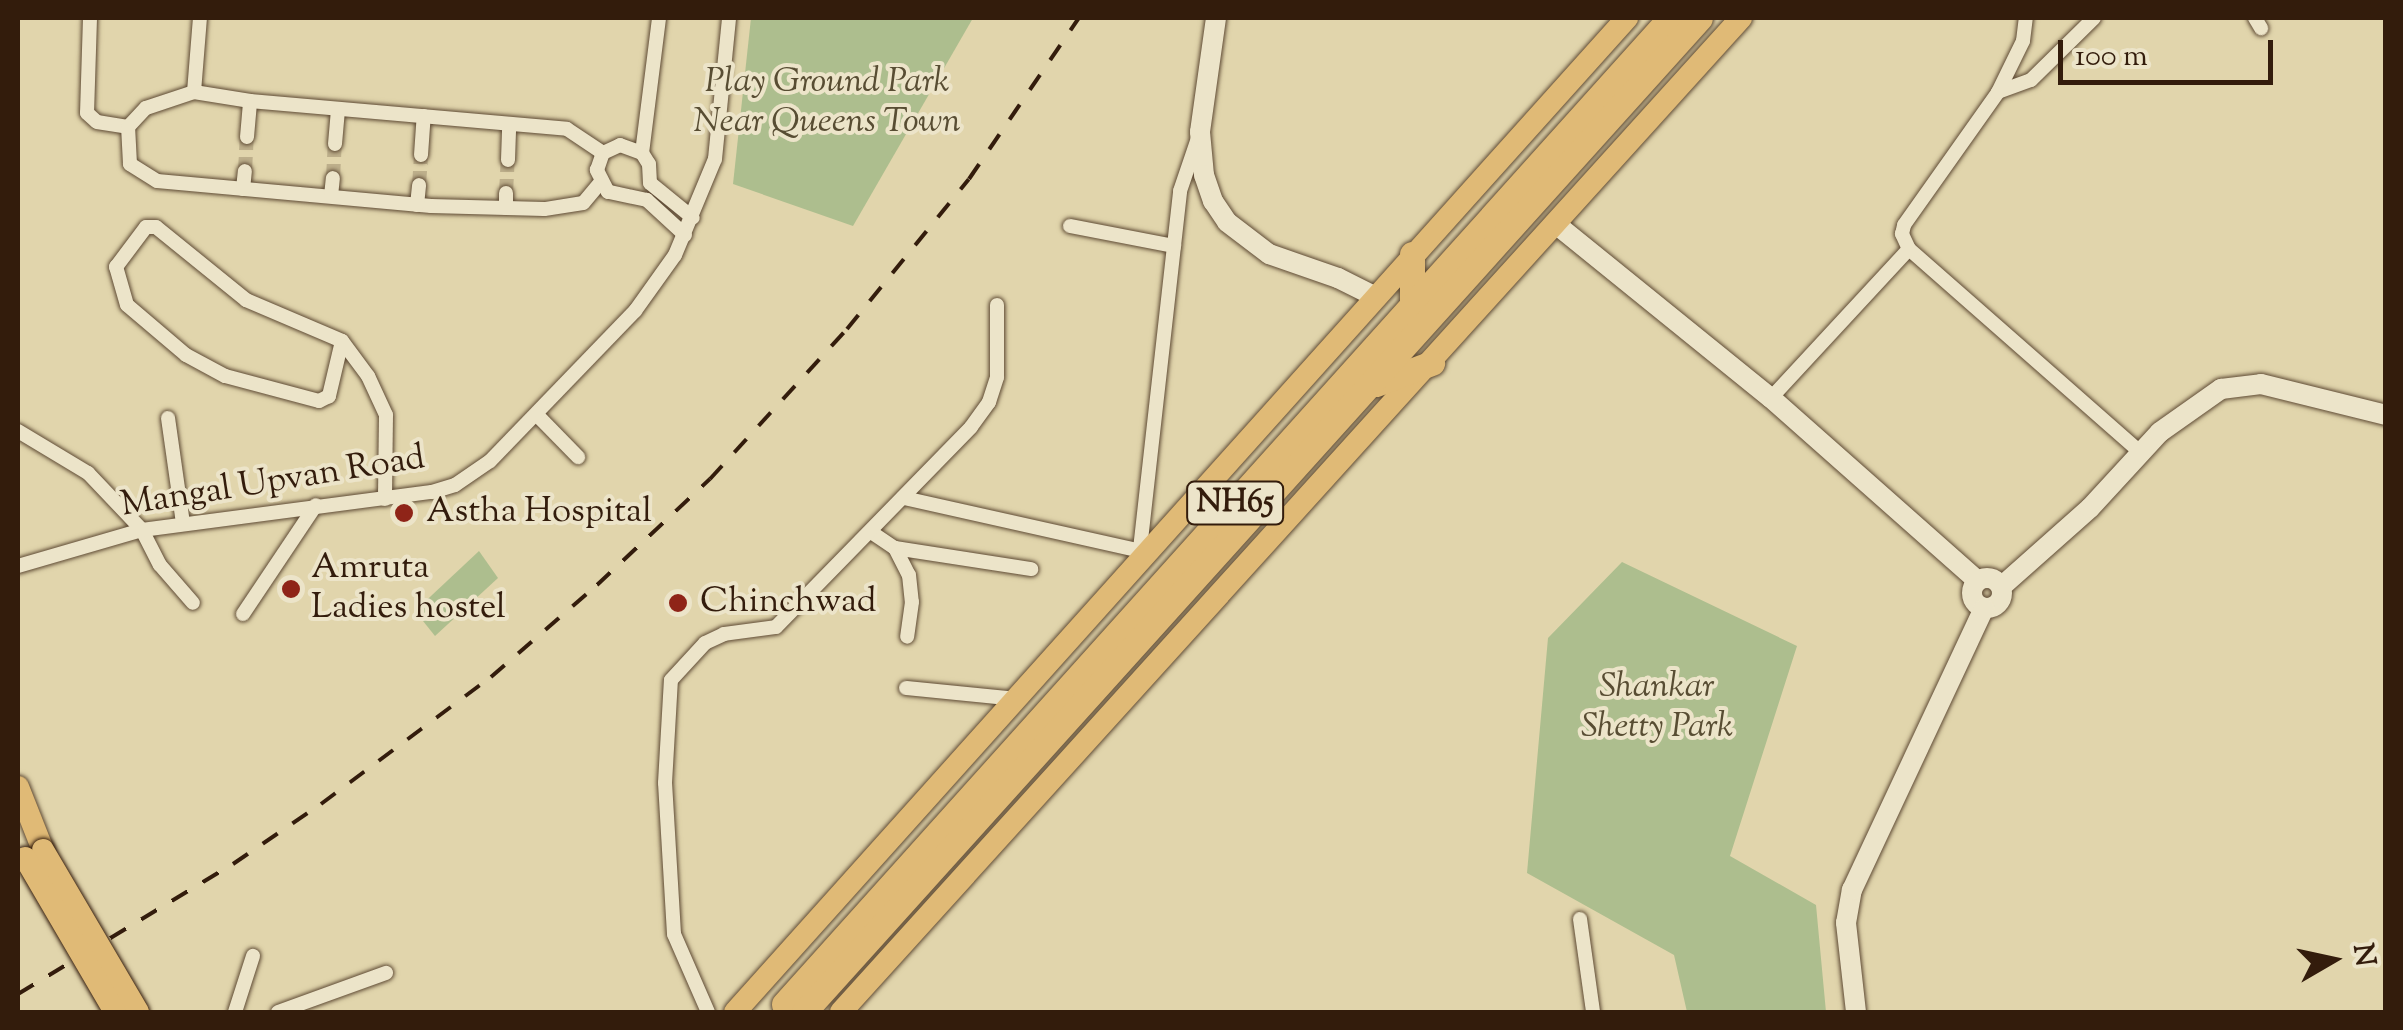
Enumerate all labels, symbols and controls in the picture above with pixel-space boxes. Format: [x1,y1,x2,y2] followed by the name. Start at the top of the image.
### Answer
[2063,20,2278,82] scale bar
[2075,36,2148,79] text: 100 m
[693,62,961,144] park label: Play Ground Park Near Queens Town
[118,438,428,528] street label: Mangal Upvan Road
[1185,476,1285,530] road number: NH65
[426,492,652,534] place label: Astha Hospital
[391,500,417,526] marker: Astha Hospital
[311,548,506,630] place label: Amruta Ladies hostel
[280,578,302,600] marker: Amruta Ladies hostel
[700,582,877,624] place label: Chinchwad
[665,590,691,616] marker: Chinchwad
[1581,667,1733,749] park label: Shankar Shetty Park
[2283,910,2383,1010] north arrow
[2341,941,2384,969] text: N

